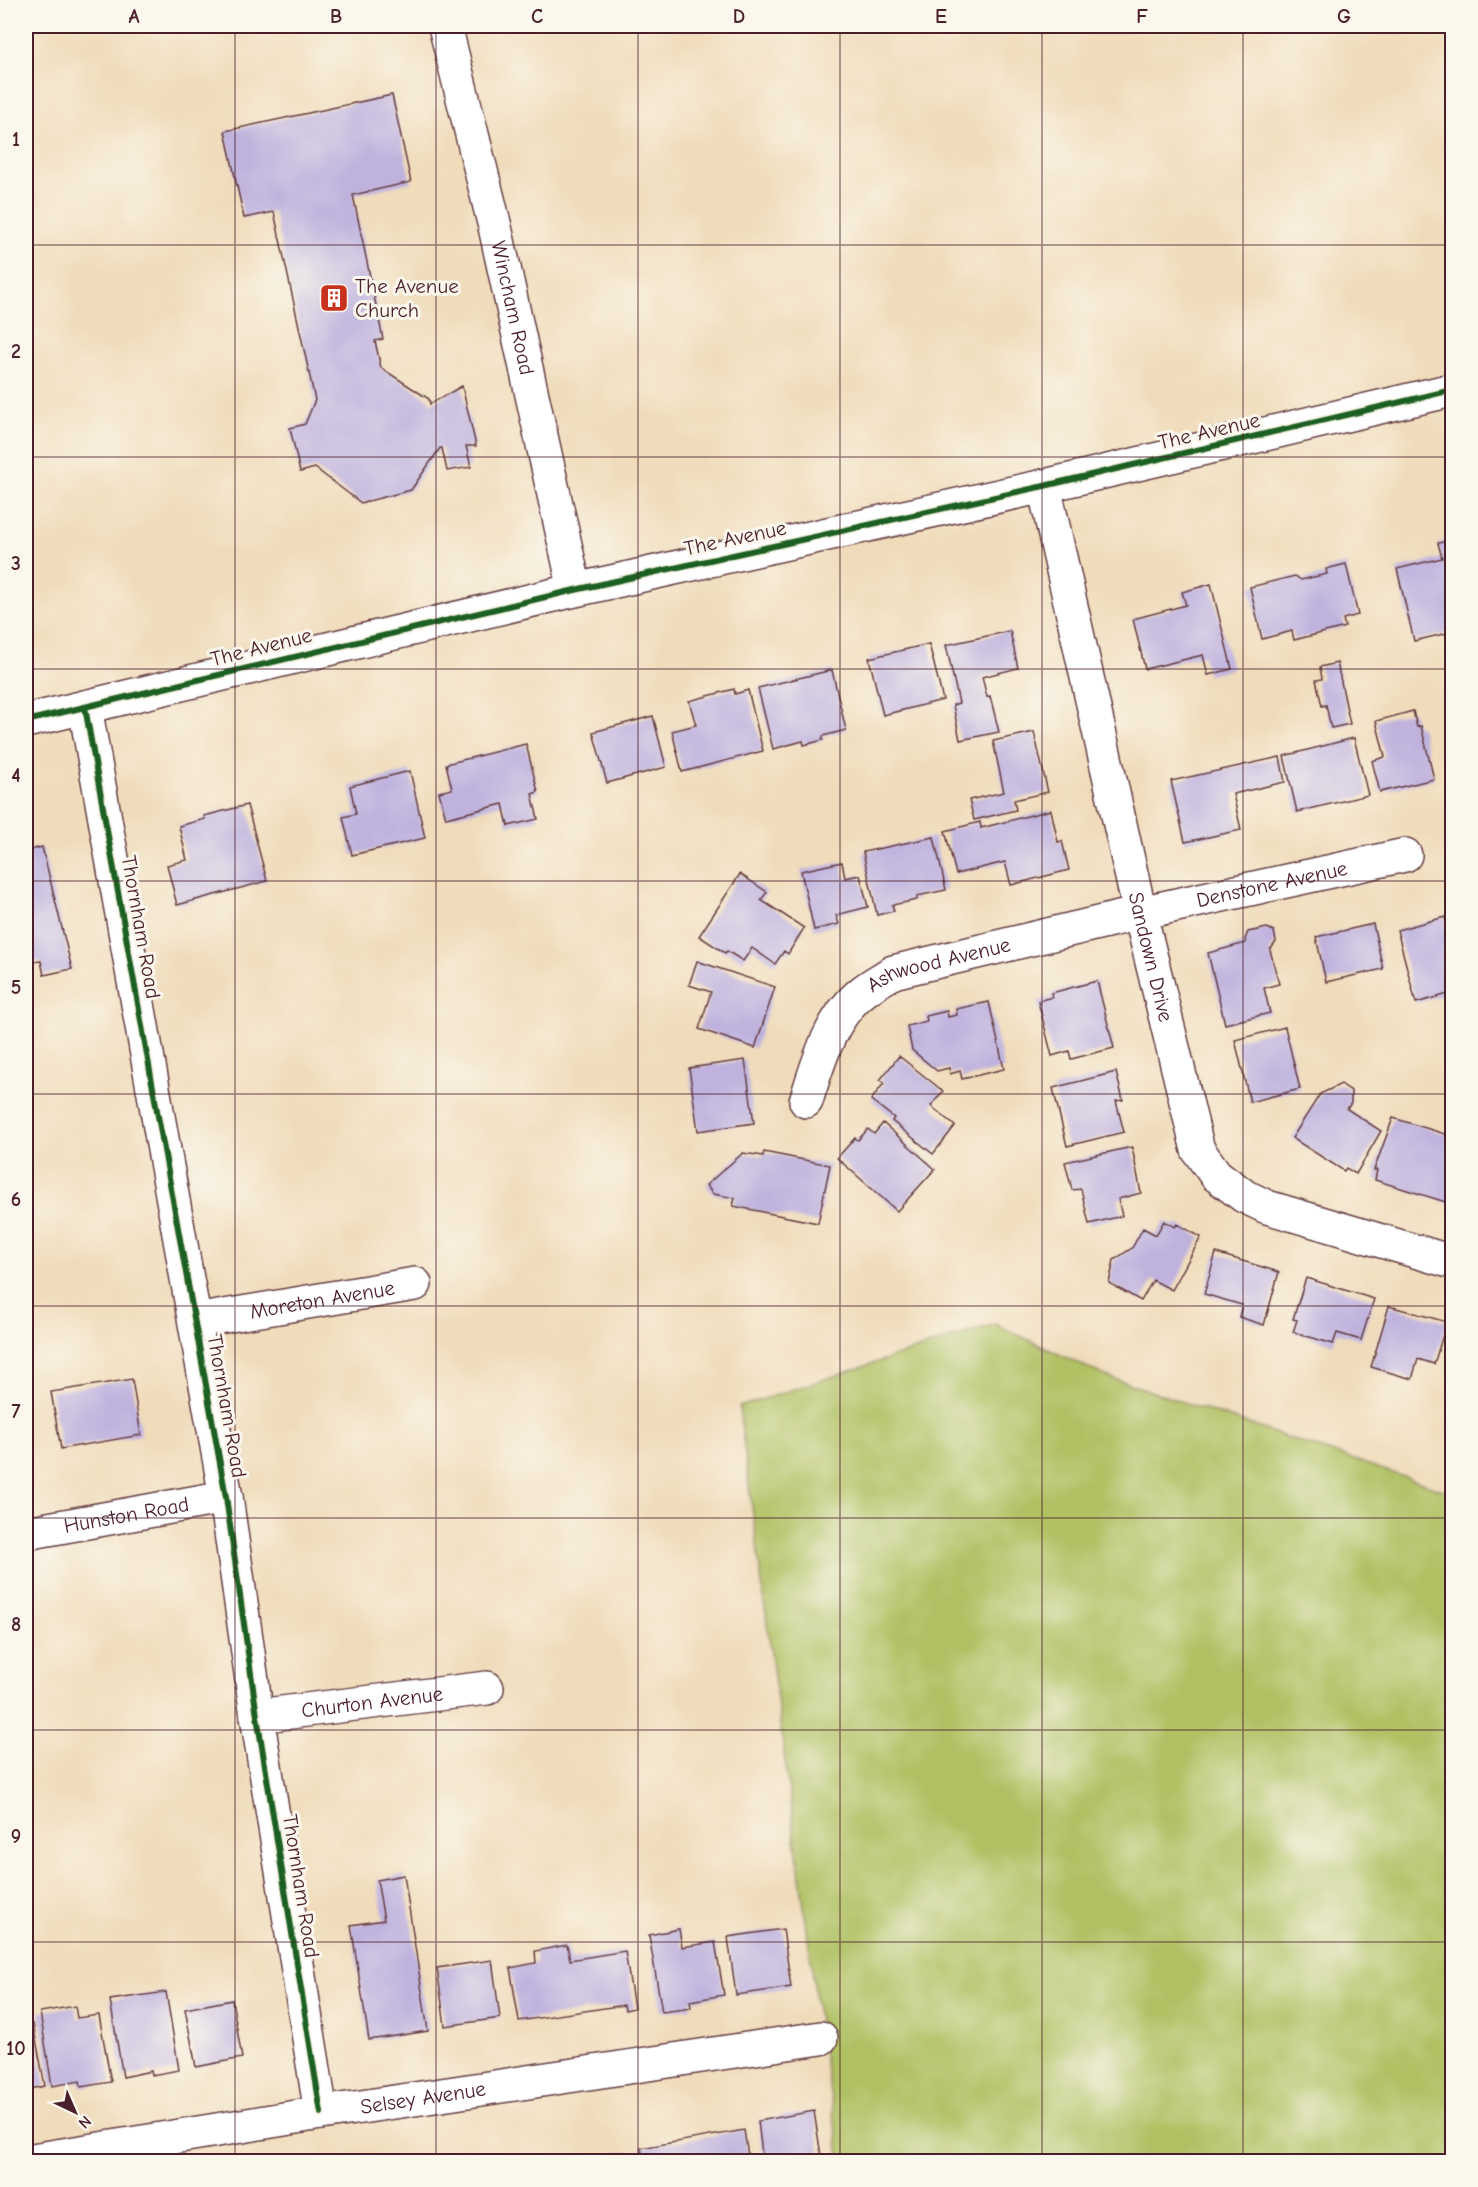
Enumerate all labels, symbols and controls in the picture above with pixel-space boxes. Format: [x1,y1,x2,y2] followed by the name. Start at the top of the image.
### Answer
[128,5,140,28] text: A
[330,5,342,28] text: B
[531,5,543,28] text: C
[733,5,745,28] text: D
[935,5,947,28] text: E
[1136,5,1148,28] text: F
[1337,5,1351,28] text: G
[12,128,20,151] text: 1
[486,239,539,377] street label: Wincham Road
[355,274,459,322] place label: The Avenue Church
[318,282,350,314] building icon: The Avenue Church
[11,340,21,363] text: 2
[1156,408,1262,454] street label: The Avenue
[682,515,788,561] street label: The Avenue
[11,552,21,575] text: 3
[208,623,314,671] street label: The Avenue
[11,764,21,787] text: 4
[117,853,165,1001] street label: Thornham Road
[1194,856,1349,912] street label: Denstone Avenue
[1124,890,1178,1024] street label: Sandown Drive
[862,932,1013,997] street label: Ashwood Avenue
[11,976,21,999] text: 5
[11,1188,21,1211] text: 6
[248,1276,396,1324] street label: Moreton Avenue
[203,1332,251,1480] street label: Thornham Road
[12,1400,21,1423] text: 7
[62,1492,191,1538] street label: Hunston Road
[11,1613,21,1636] text: 8
[300,1681,444,1722] street label: Churton Avenue
[278,1812,324,1960] street label: Thornham Road
[11,1825,21,1848] text: 9
[6,2037,26,2060] text: 10
[359,2076,487,2119] street label: Selsey Avenue
[45,2082,105,2142] north arrow
[75,2112,95,2132] text: N

